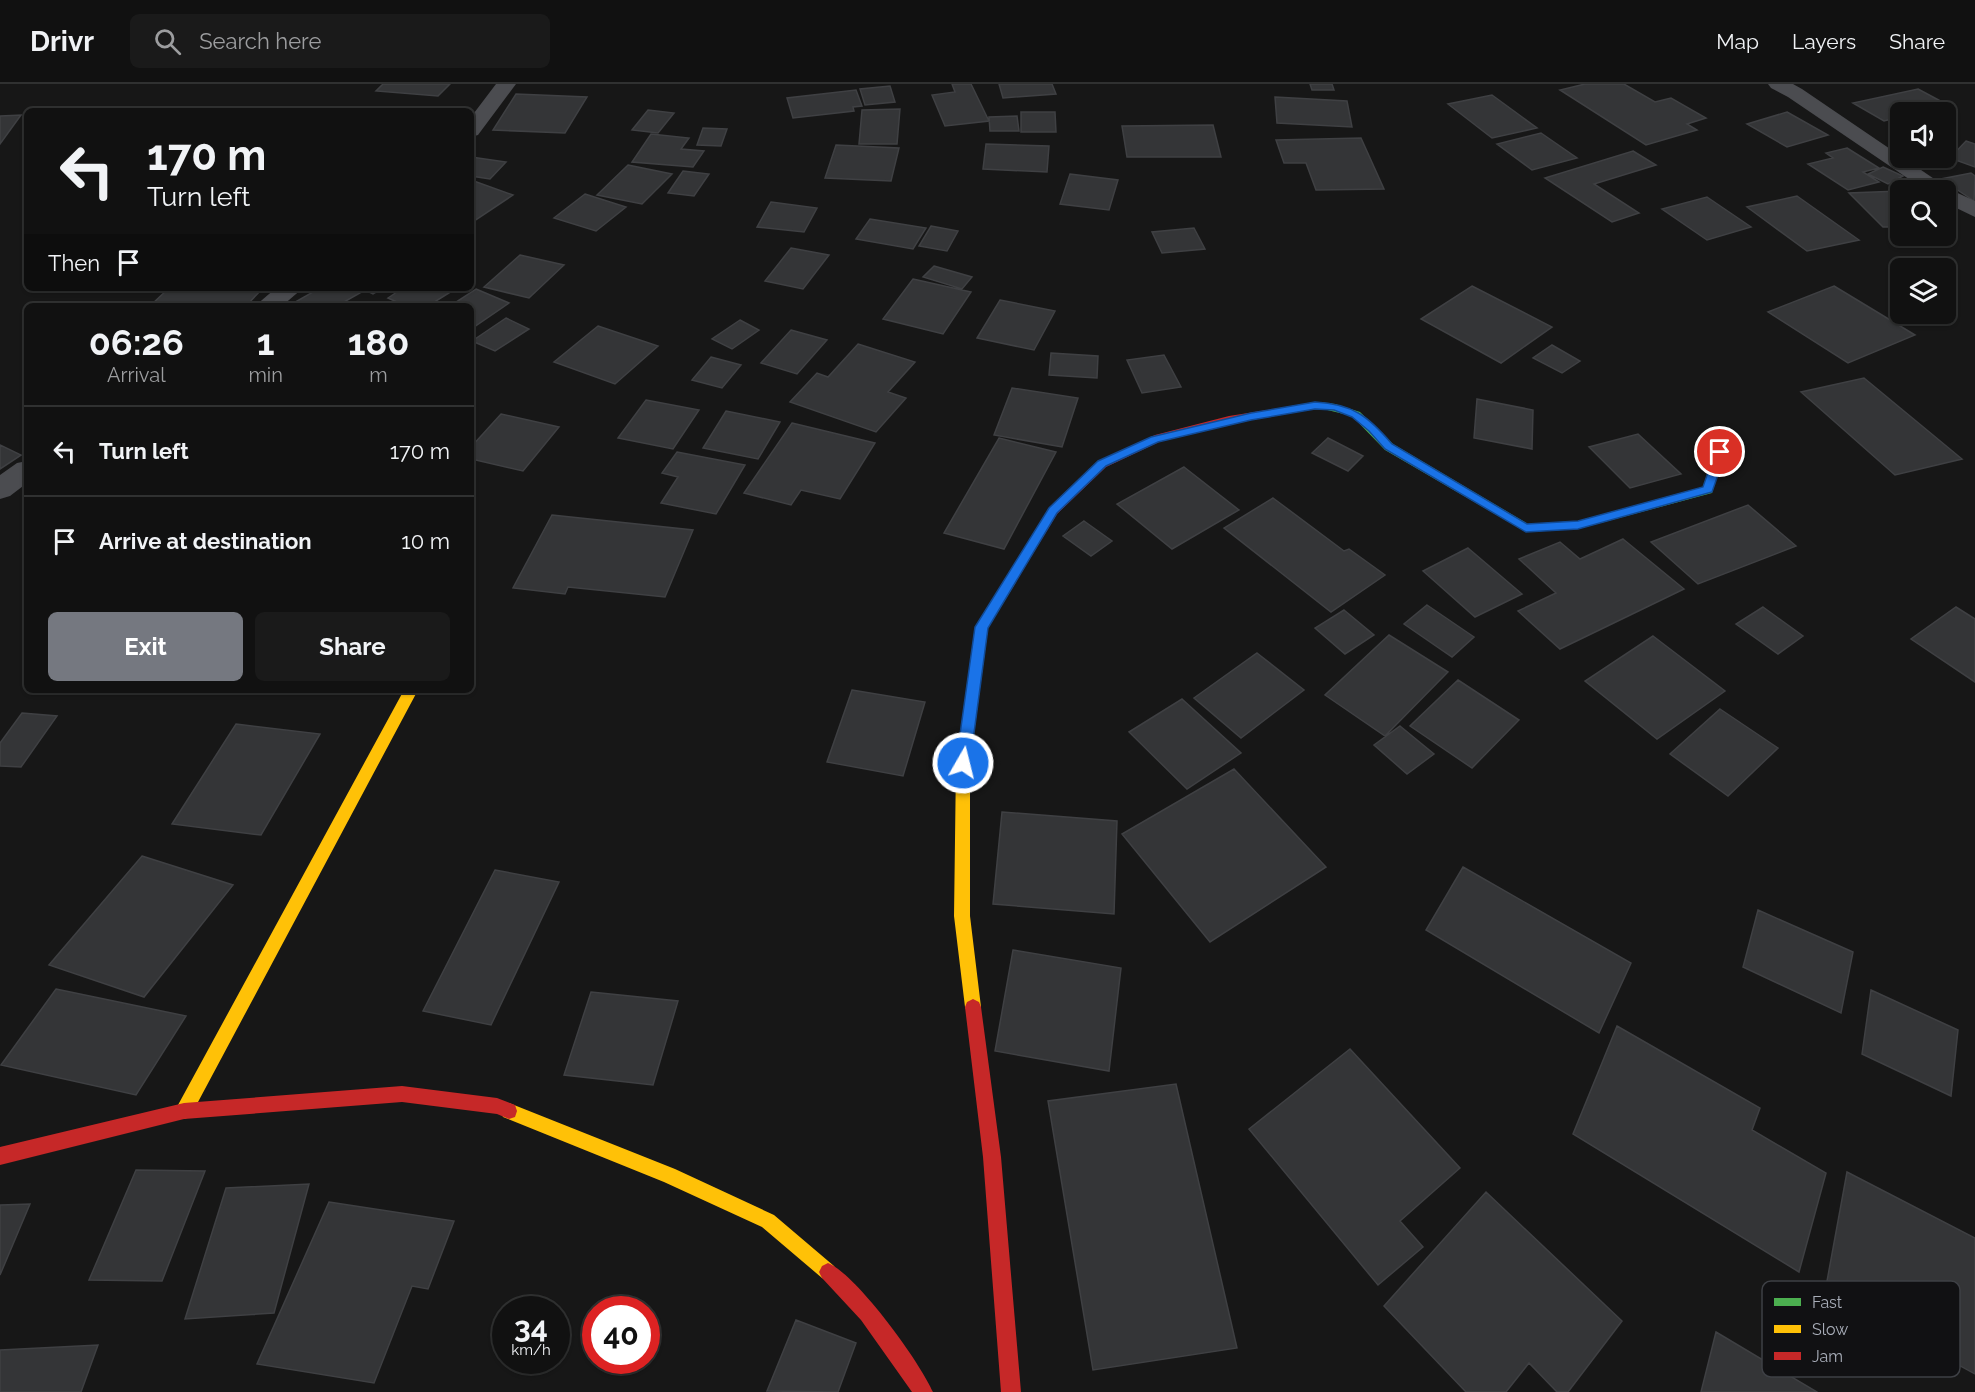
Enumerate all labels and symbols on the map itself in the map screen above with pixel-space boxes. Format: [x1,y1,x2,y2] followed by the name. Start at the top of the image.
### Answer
[1694,426,1745,477] pin
[931,731,995,795] position arrow
[1762,1281,1960,1377] legend
[1812,1293,1843,1312] text: Fast
[582,1296,660,1374] speed limit sign: 40
[1812,1320,1848,1339] text: Slow
[1812,1347,1843,1366] text: Jam

